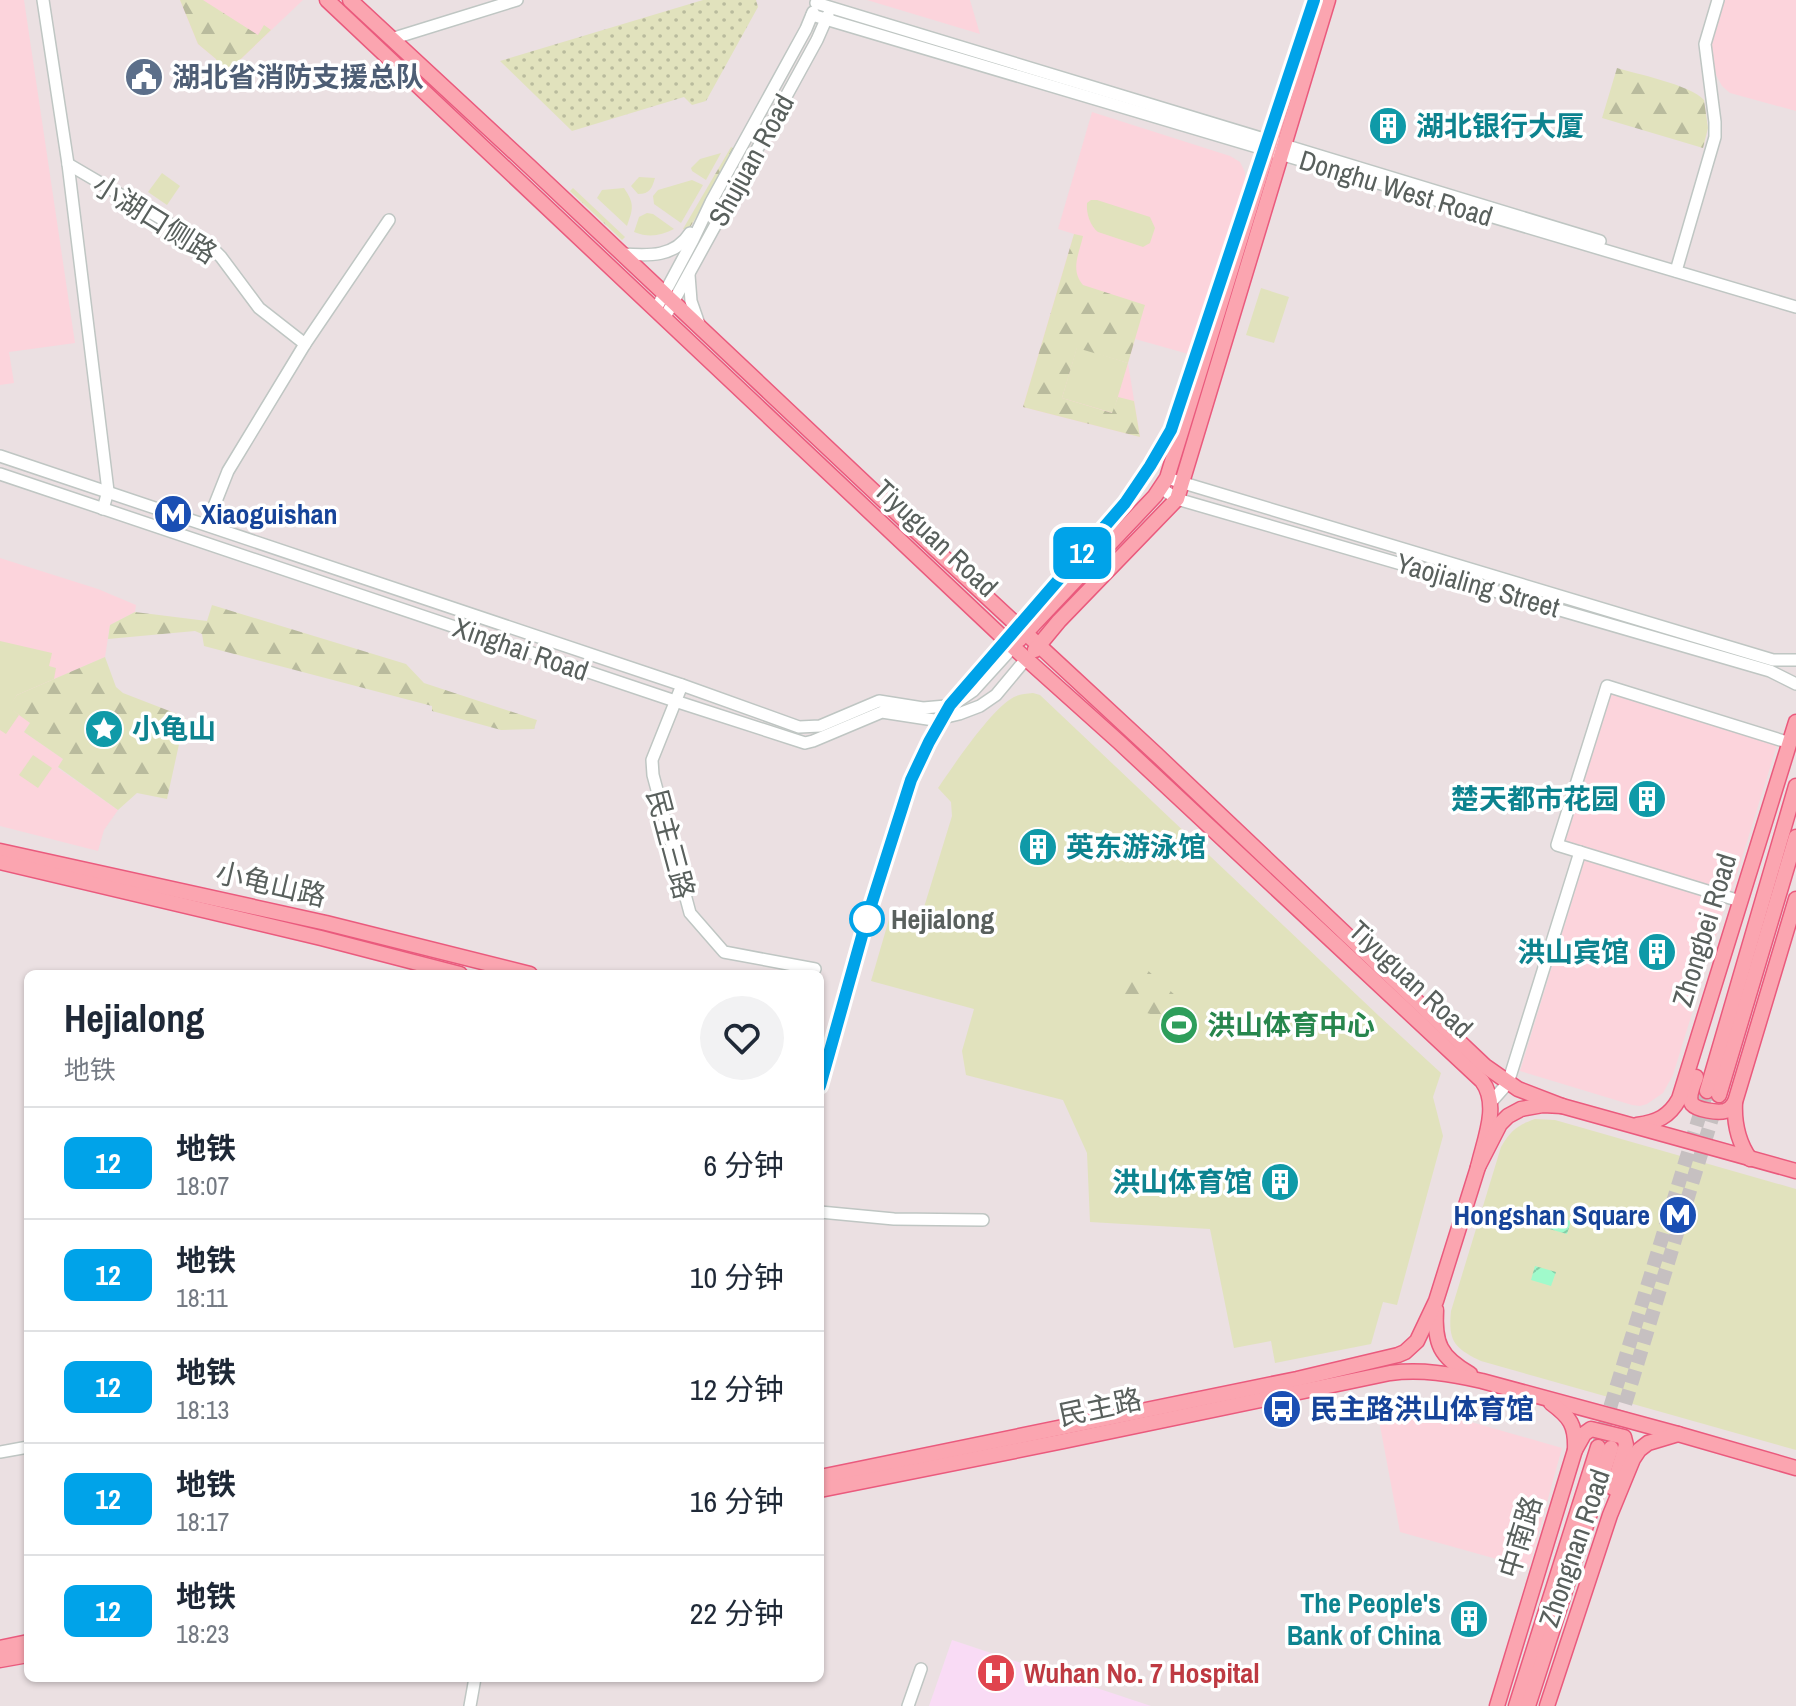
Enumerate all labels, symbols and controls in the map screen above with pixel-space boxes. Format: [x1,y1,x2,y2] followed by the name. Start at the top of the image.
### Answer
[123,56,165,98] public building icon: 湖北省消防支援总队
[172,58,424,96] place label: 湖北省消防支援总队
[699,87,803,233] street label: Shujuan Road
[1367,105,1409,147] building icon: 湖北银行大厦
[1416,107,1584,145] place label: 湖北银行大厦
[1295,141,1497,235] street label: Donghu West Road
[86,166,224,272] street label: 小湖口侧路
[866,471,1006,605] street label: Tiyuguan Road
[152,493,194,535] metro station icon: Xiaoguishan
[201,495,338,533] place label: Xiaoguishan
[1046,527,1118,579] line badge: 12
[1069,534,1095,572] text: 12
[1392,544,1564,626] street label: Yaojialing Street
[448,608,594,690] street label: Xinghai Road
[83,708,125,750] place icon: 小龟山
[132,710,216,748] place label: 小龟山
[1626,778,1668,820] building icon: 楚天都市花园
[1451,780,1619,818] place label: 楚天都市花园
[638,785,704,903] street label: 民主三路
[1017,826,1059,868] building icon: 英东游泳馆
[1066,828,1206,866] place label: 英东游泳馆
[1663,849,1745,1011] street label: Zhongbei Road
[212,853,330,915] street label: 小龟山路
[891,900,994,938] place label: Hejialong
[850,902,884,936] marker: Hejialong
[1341,912,1481,1046] street label: Tiyuguan Road
[1636,931,1678,973] building icon: 洪山宾馆
[1517,933,1629,971] place label: 洪山宾馆
[64,993,204,1044] text: Hejialong
[700,996,784,1080] button: heart
[1158,1004,1200,1046] sports icon: 洪山体育中心
[1207,1006,1375,1044] place label: 洪山体育中心
[64,1052,116,1087] text: 地铁
[176,1128,236,1168] text: 地铁
[95,1144,121,1182] text: 12
[703,1145,784,1185] text: 6 分钟
[1259,1161,1301,1203] building icon: 洪山体育馆
[1112,1163,1252,1201] place label: 洪山体育馆
[176,1168,229,1203] text: 18:07
[1657,1194,1699,1236] metro station icon: Hongshan Square
[1454,1196,1650,1234] place label: Hongshan Square
[176,1240,236,1280] text: 地铁
[95,1256,121,1294] text: 12
[690,1257,784,1297] text: 10 分钟
[176,1280,228,1315] text: 18:11
[176,1352,236,1392] text: 地铁
[95,1368,121,1406] text: 12
[690,1369,784,1409] text: 12 分钟
[1055,1380,1145,1434] street label: 民主路
[1261,1388,1303,1430] bus stop icon: 民主路洪山体育馆
[1310,1390,1534,1428] place label: 民主路洪山体育馆
[176,1392,229,1427] text: 18:13
[176,1464,236,1504] text: 地铁
[1529,1464,1619,1632] street label: Zhongnan Road
[95,1480,121,1518] text: 12
[690,1481,784,1521] text: 16 分钟
[1490,1491,1550,1583] street label: 中南路
[176,1504,229,1539] text: 18:17
[176,1576,236,1616] text: 地铁
[1287,1584,1441,1654] place label: The People's Bank of China
[95,1592,121,1630] text: 12
[690,1593,784,1633] text: 22 分钟
[1448,1598,1490,1640] building icon: The People's Bank of China
[176,1616,229,1651] text: 18:23
[975,1652,1017,1694] hospital icon: Wuhan No. 7 Hospital
[1024,1654,1260,1692] place label: Wuhan No. 7 Hospital

